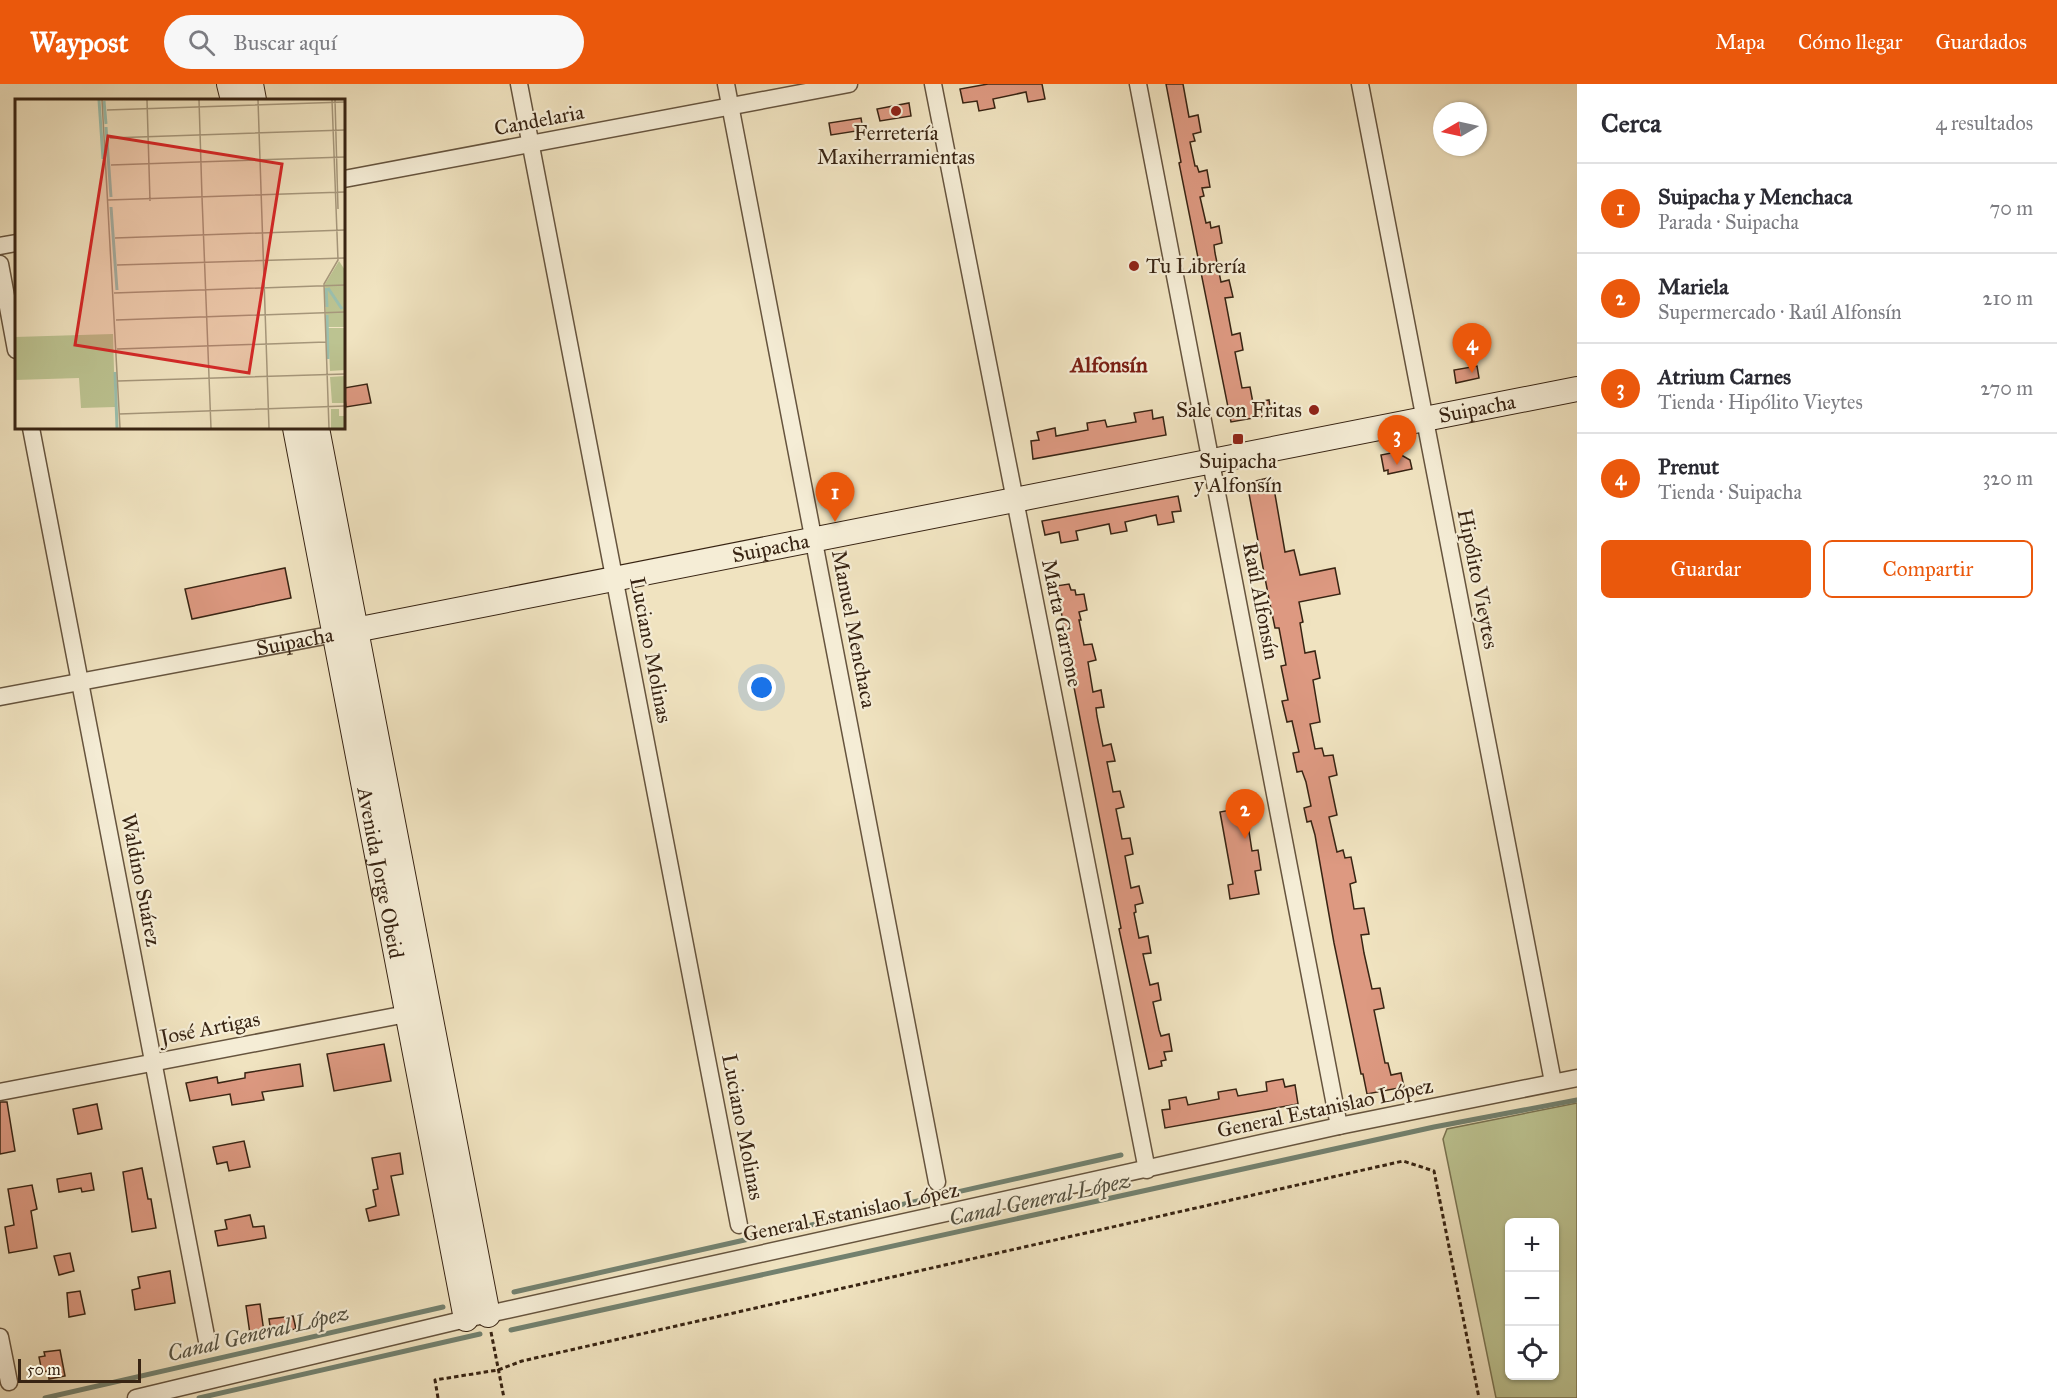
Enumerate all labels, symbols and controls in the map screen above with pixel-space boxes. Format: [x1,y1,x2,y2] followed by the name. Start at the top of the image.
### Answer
[164,15,584,69] search box
[30,25,128,60] text: Waypost
[185,26,218,59] icon: search
[233,29,337,56] text: Buscar aquí
[1715,29,1765,55] text: Mapa
[1798,29,1902,55] text: Cómo llegar
[1935,29,2027,55] text: Guardados
[15,99,345,429] inset map
[492,99,586,141] street label: Candelaria
[1433,102,1487,156] north arrow
[889,104,903,118] marker: Ferretería Maxiherramientas
[1601,107,1661,139] text: Cerca
[1935,111,2033,135] text: 4 resultados
[817,120,975,170] place label: Ferretería Maxiherramientas
[1658,183,1852,210] text: Suipacha y Menchaca
[1617,196,1624,220] text: 1
[1990,196,2033,220] text: 70 m
[1658,210,1799,234] text: Parada · Suipacha
[1146,253,1246,279] place label: Tu Librería
[1127,259,1141,273] marker: Tu Librería
[1658,273,1729,300] text: Mariela
[1616,286,1625,310] text: 2
[1983,286,2033,310] text: 210 m
[1658,300,1902,324] text: Supermercado · Raúl Alfonsín
[1452,324,1492,373] pin: 4
[1068,351,1148,378] district label: Alfonsín
[1658,363,1791,390] text: Atrium Carnes
[1617,376,1625,400] text: 3
[1980,376,2033,400] text: 270 m
[1436,388,1518,429] street label: Suipacha
[1658,390,1863,414] text: Tienda · Hipólito Vieytes
[1176,397,1302,423] place label: Sale con Fritas
[1307,403,1321,417] marker: Sale con Fritas
[1378,416,1416,465] pin: 3
[1231,432,1245,446] marker: Suipacha y Alfonsín
[1194,448,1282,498] place label: Suipacha y Alfonsín
[1658,453,1719,480] text: Prenut
[1615,466,1626,490] text: 4
[1982,466,2033,490] text: 320 m
[816,472,854,522] pin: 1
[1658,480,1802,504] text: Tienda · Suipacha
[1452,507,1504,651] street label: Hipólito Vieytes
[730,528,811,568] street label: Suipacha
[1237,540,1285,662] street label: Raúl Alfonsín
[1601,540,1811,598] button: Guardar
[1823,540,2033,598] button: Compartir
[826,548,882,710] street label: Manuel Menchaca
[1036,557,1088,689] street label: Marta Garrone
[624,575,678,725] street label: Luciano Molinas
[254,622,336,662] street label: Suipacha
[747,673,776,702] your location
[351,784,410,961] street label: Avenida Jorge Obeid
[1226,790,1264,839] pin: 2
[115,811,167,949] street label: Waldino Suárez
[156,1006,262,1051] street label: José Artigas
[716,1052,770,1202] street label: Luciano Molinas
[1215,1072,1436,1144] street label: General Estanislao López
[946,1167,1134,1231] water label: Canal General López
[741,1176,962,1248] street label: General Estanislao López
[1505,1218,1559,1380] map controls
[1505,1218,1559,1272] button: +
[1505,1272,1559,1326] button: −
[165,1299,351,1367] water label: Canal General López
[1505,1326,1559,1380] button: locate
[18,1356,141,1384] scale bar
[27,1360,61,1379] text: 50 m

